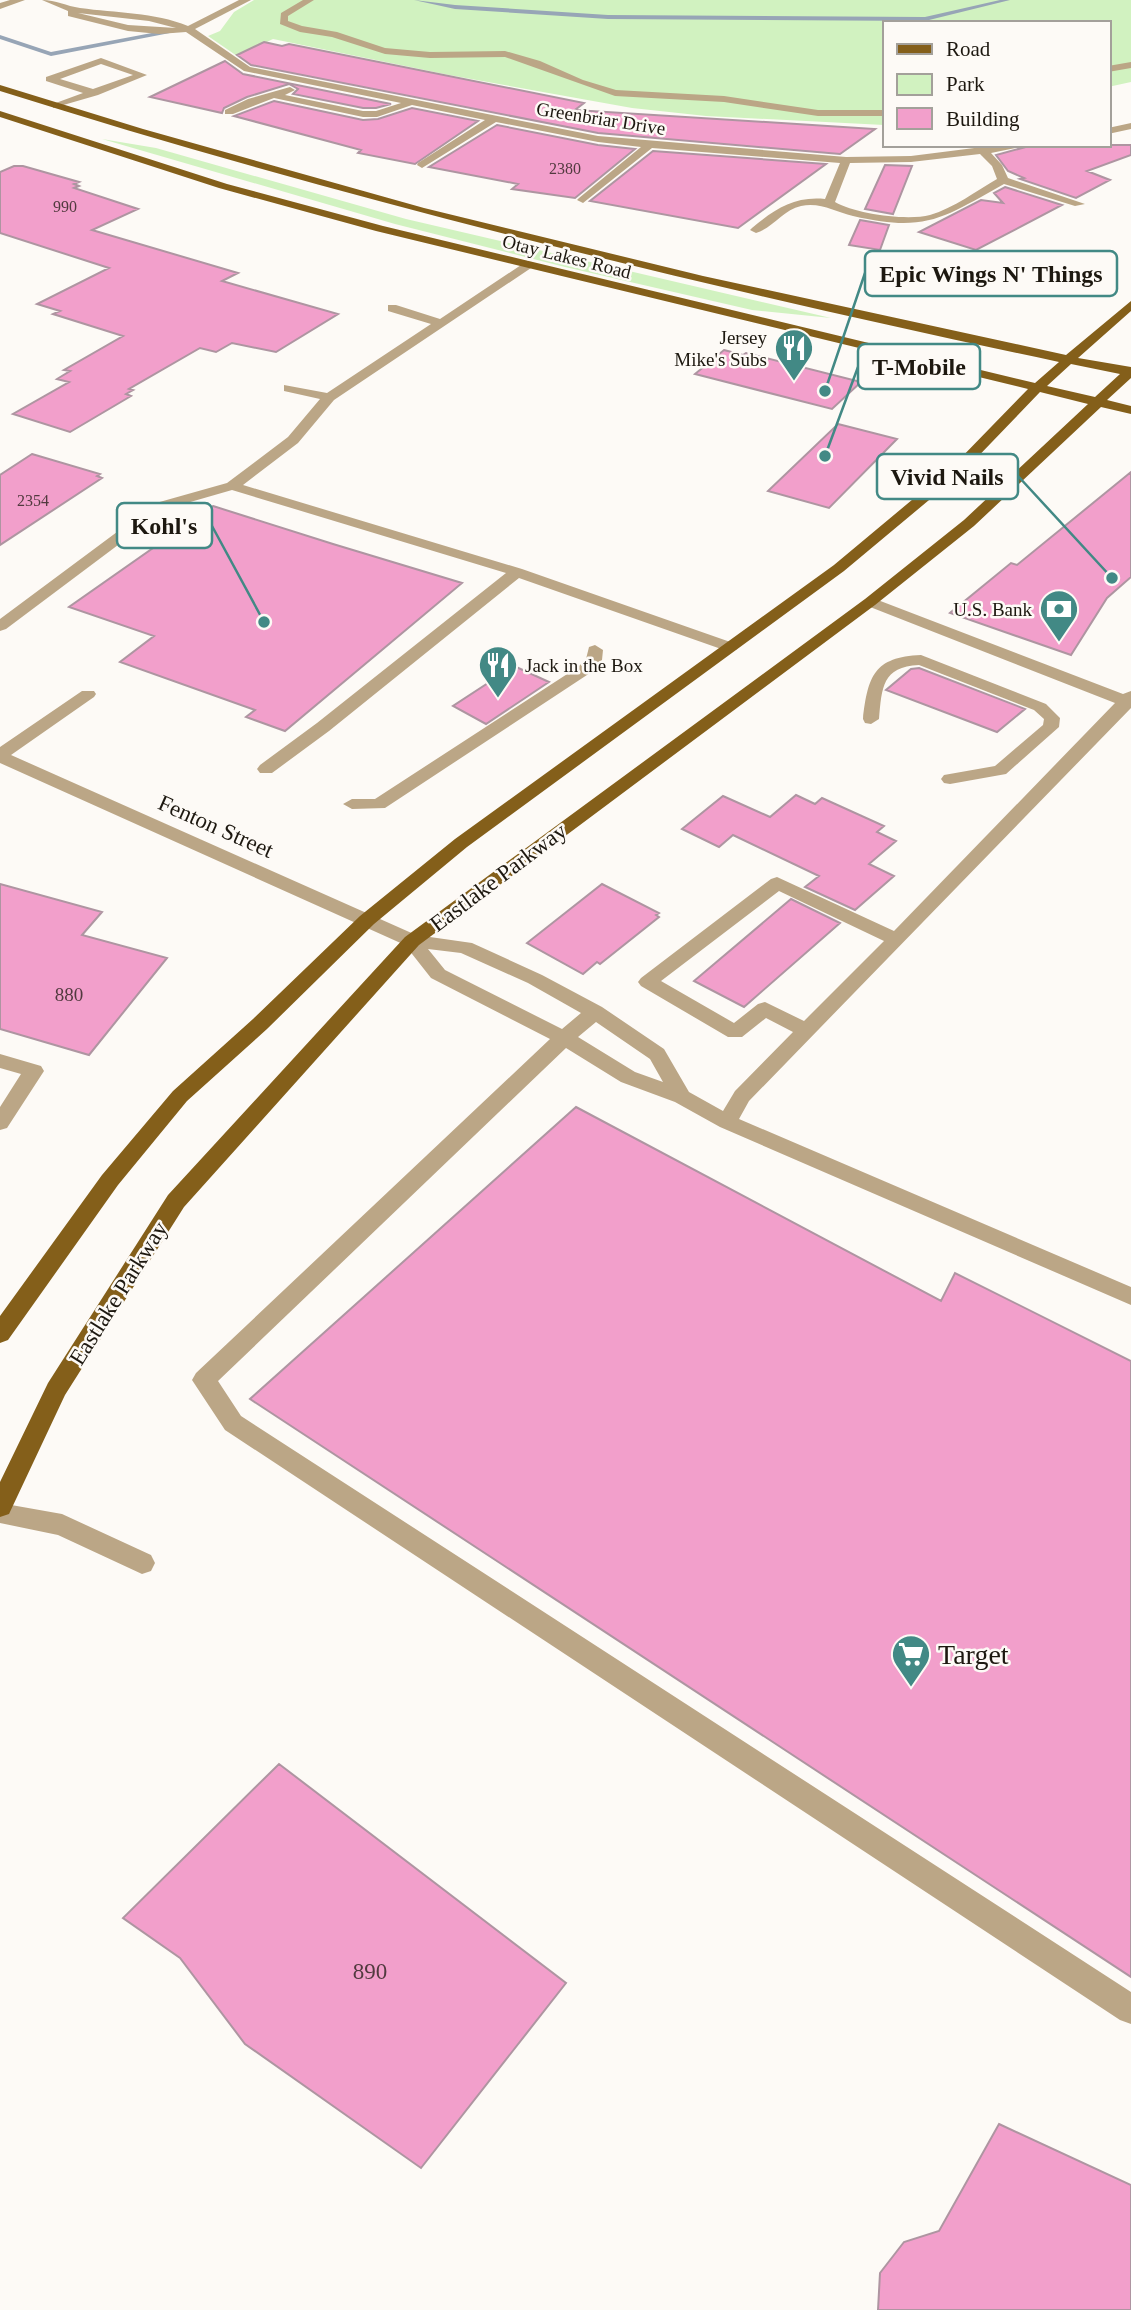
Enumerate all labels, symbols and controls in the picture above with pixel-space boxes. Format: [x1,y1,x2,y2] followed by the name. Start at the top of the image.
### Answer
[883,21,1110,147] legend
[946,37,991,61] text: Road
[946,72,985,96] text: Park
[535,98,667,139] street label: Greenbriar Drive
[946,107,1020,131] text: Building
[549,160,581,177] house number: 2380
[53,198,77,215] house number: 990
[500,230,634,283] street label: Otay Lakes Road
[865,251,1117,296] callout: Epic Wings N' Things
[879,261,1103,287] text: Epic Wings N' Things
[674,327,767,370] place label: Jersey Mike's Subs
[773,327,815,382] restaurant icon: Jersey Mike's Subs
[858,344,980,389] callout: T-Mobile
[872,354,966,380] text: T-Mobile
[877,454,1018,499] callout: Vivid Nails
[890,464,1004,490] text: Vivid Nails
[17,492,49,509] house number: 2354
[117,503,212,548] callout: Kohl's
[131,513,197,539] text: Kohl's
[1038,588,1080,643] bank icon: U.S. Bank
[953,599,1032,620] place label: U.S. Bank
[477,644,519,699] restaurant icon: Jack in the Box
[525,655,643,676] place label: Jack in the Box
[154,790,278,863] street label: Fenton Street
[425,818,572,937] street label: Eastlake Parkway
[55,984,83,1005] house number: 880
[64,1217,173,1369] street label: Eastlake Parkway
[890,1633,932,1688] supermarket icon: Target
[938,1639,1009,1670] place label: Target
[353,1959,387,1984] house number: 890

